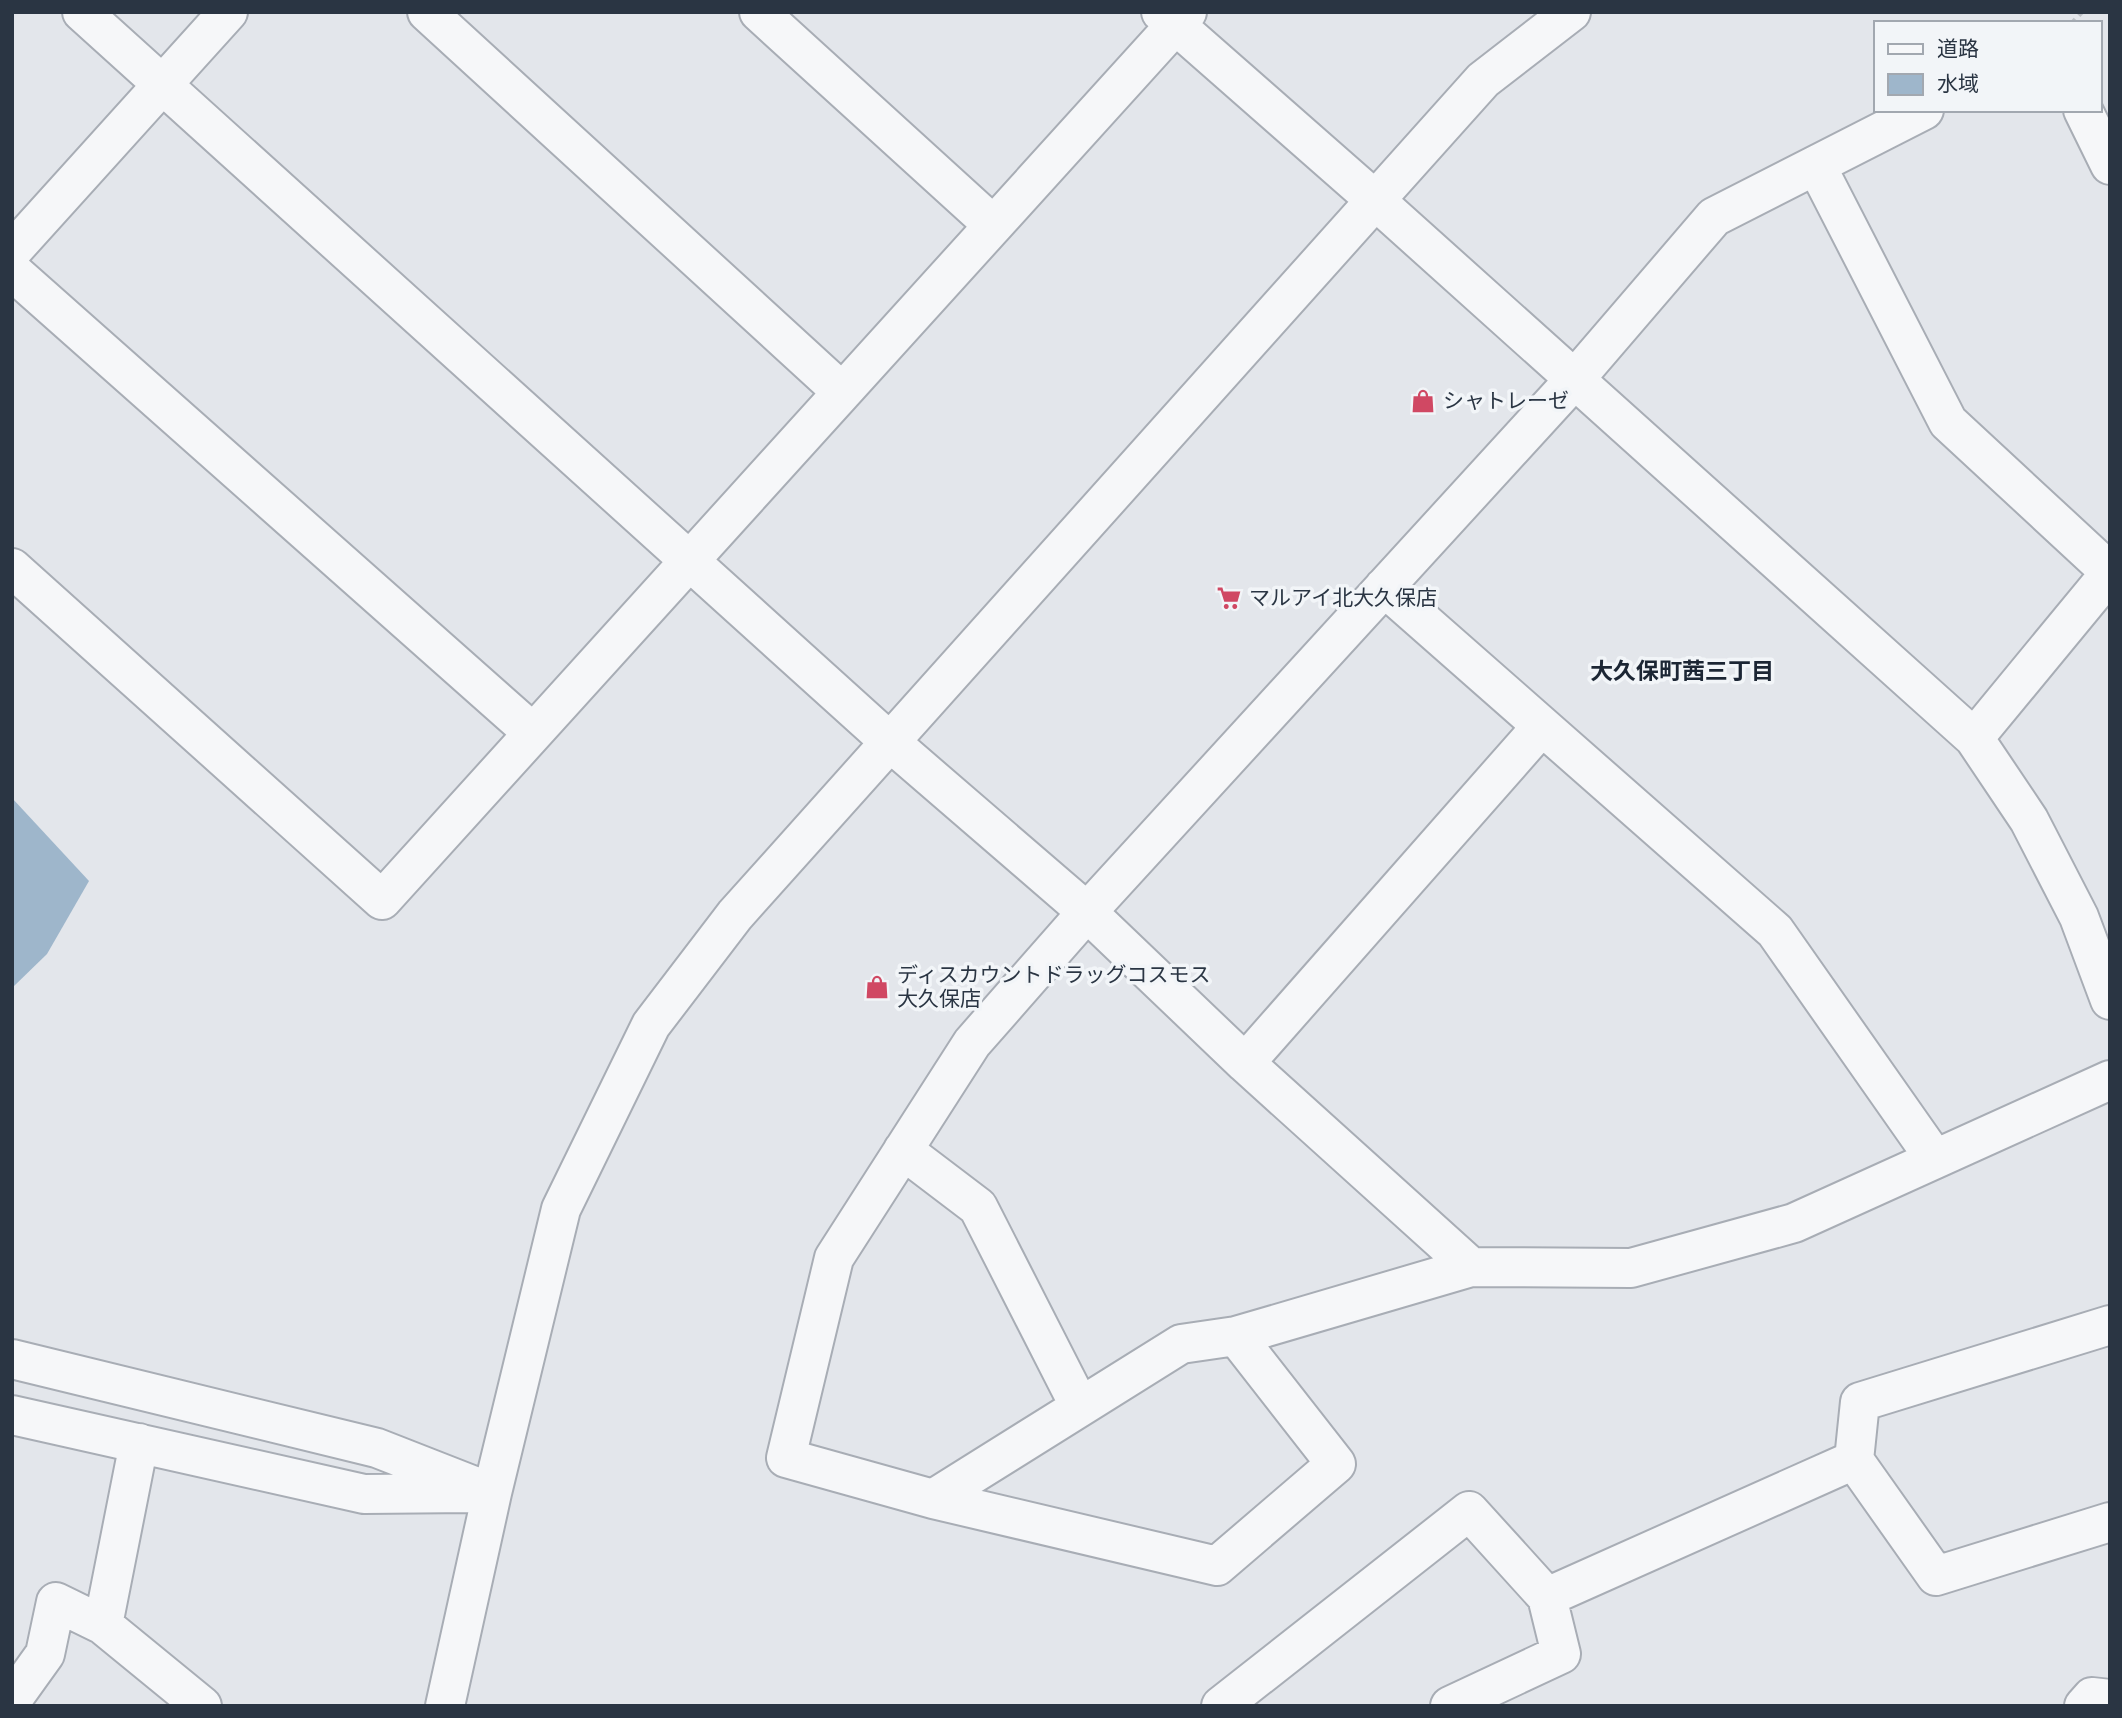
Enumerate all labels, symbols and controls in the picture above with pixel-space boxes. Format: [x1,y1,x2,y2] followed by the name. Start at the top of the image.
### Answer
[1874,21,2101,112] legend
[1937,37,1979,61] text: 道路
[1937,72,1979,96] text: 水域
[1409,387,1437,415] shop icon: シャトレーゼ
[1443,389,1569,413] place label: シャトレーゼ
[1215,584,1243,612] supermarket icon: マルアイ北大久保店
[1249,586,1437,610] place label: マルアイ北大久保店
[1590,658,1774,684] district label: 大久保町茜三丁目
[897,963,1211,1011] place label: ディスカウントドラッグコスモス 大久保店
[863,973,891,1001] shop icon: ディスカウントドラッグコスモス 大久保店

